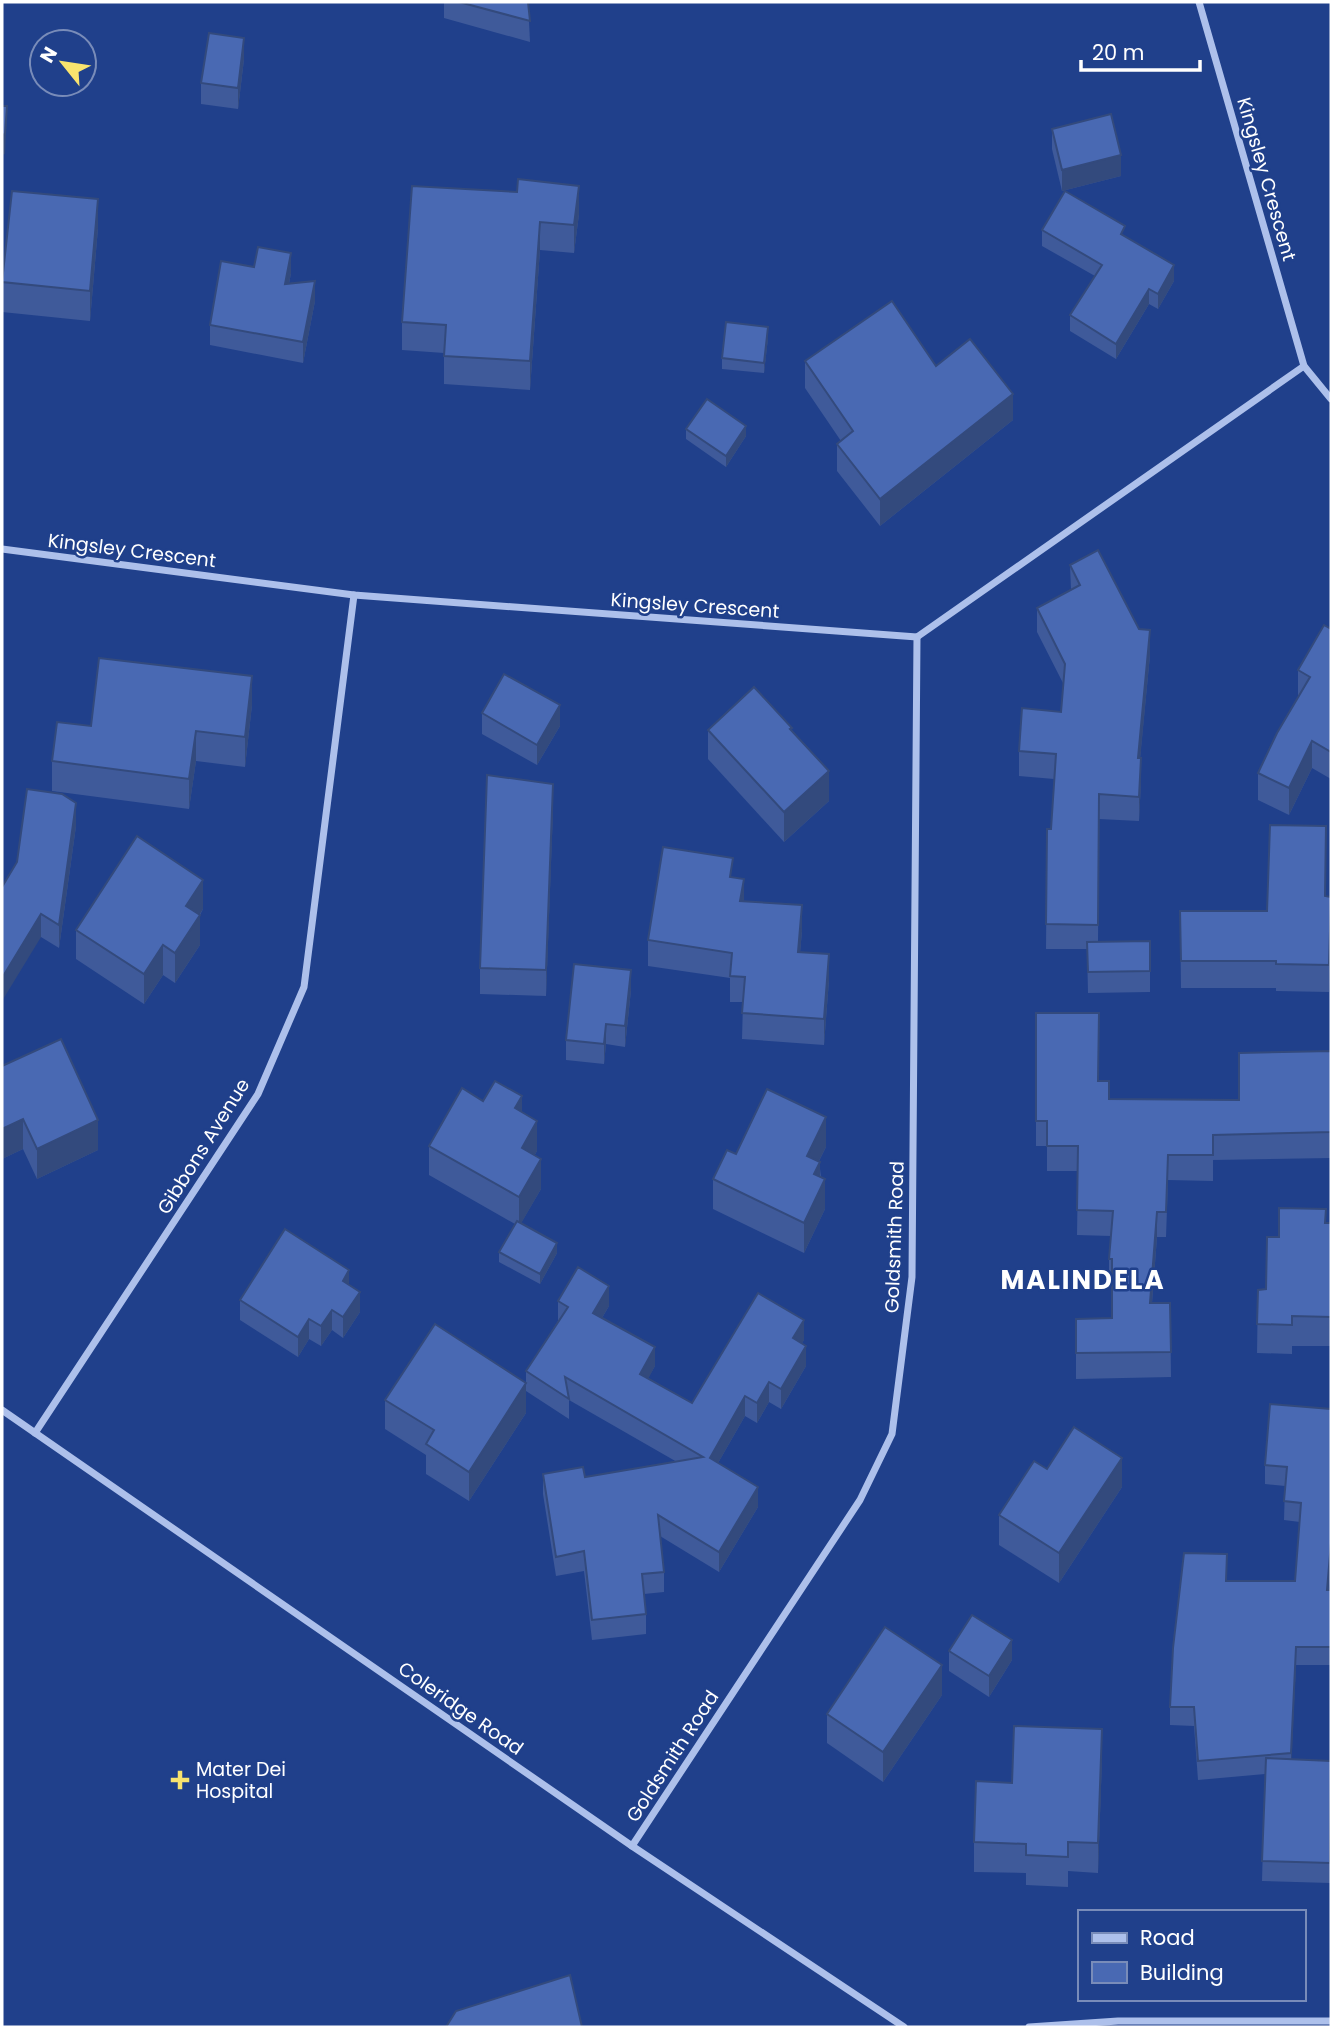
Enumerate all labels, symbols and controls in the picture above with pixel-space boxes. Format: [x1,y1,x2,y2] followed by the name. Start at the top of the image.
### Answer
[28,28,98,98] north arrow
[1081,28,1200,72] scale bar
[1092,38,1145,67] text: 20 m
[33,42,64,68] text: N
[1230,94,1303,264] street label: Kingsley Crescent
[46,527,218,574] street label: Kingsley Crescent
[610,586,780,625] street label: Kingsley Crescent
[151,1073,256,1219] street label: Gibbons Avenue
[878,1161,911,1314] street label: Goldsmith Road
[1000,1262,1166,1298] district label: MALINDELA
[393,1655,529,1762] street label: Coleridge Road
[620,1685,725,1827] street label: Goldsmith Road
[196,1756,286,1805] place label: Mater Dei Hospital
[170,1770,190,1790] marker: Mater Dei Hospital
[1078,1910,1305,2001] legend
[1140,1923,1195,1952] text: Road
[1140,1958,1224,1987] text: Building

